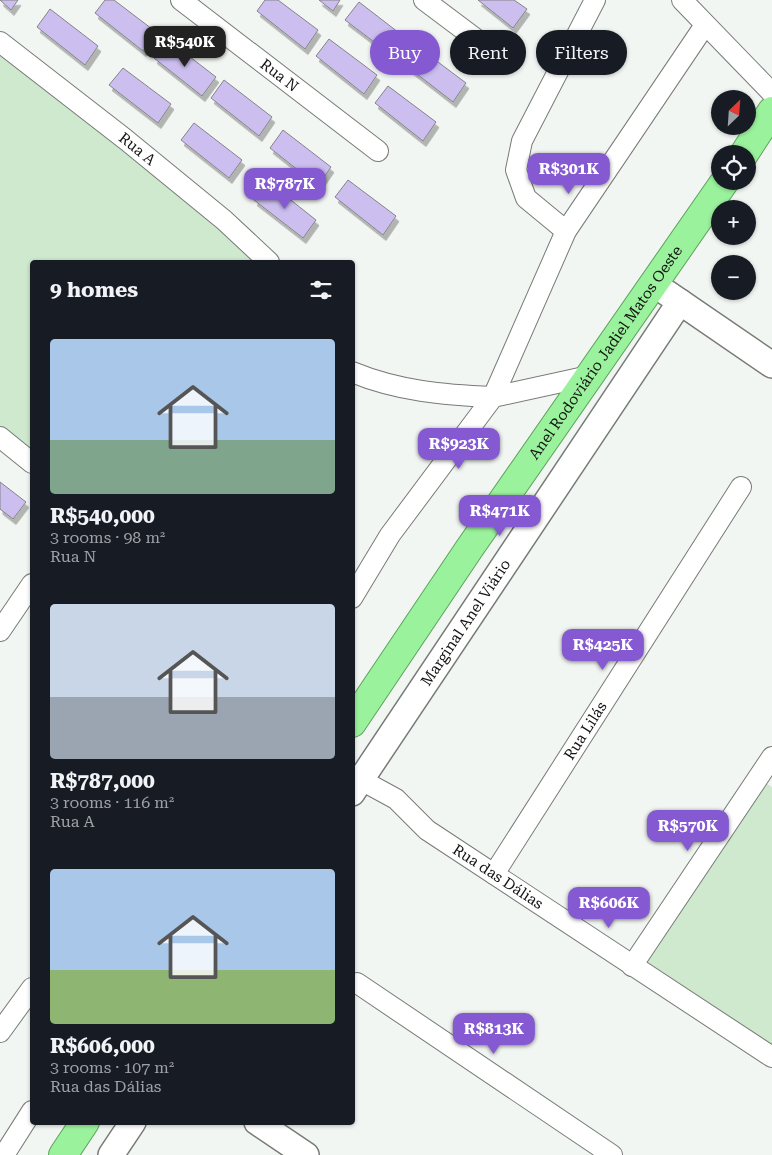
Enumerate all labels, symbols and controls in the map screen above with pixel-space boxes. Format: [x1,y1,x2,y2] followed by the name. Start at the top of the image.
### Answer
[144,26,226,68] pin: R$540K
[370,30,440,75] chip: Buy
[450,30,526,75] chip: Rent
[536,30,627,75] chip: Filters
[155,32,215,51] text: R$540K
[257,55,302,96] street label: Rua N
[711,90,756,135] north arrow
[711,90,756,300] map controls
[115,129,160,170] street label: Rua A
[711,145,756,190] button: locate
[528,152,610,195] pin: R$301K
[539,159,599,178] text: R$301K
[244,168,326,210] pin: R$787K
[255,174,315,193] text: R$787K
[711,200,756,245] button: +
[525,242,686,463] street label: Anel Rodoviário Jadiel Matos Oeste
[711,255,756,300] button: −
[307,276,335,304] icon: filters
[50,278,138,302] text: 9 homes
[148,372,238,462] icon: home
[418,428,500,470] pin: R$923K
[429,434,489,453] text: R$923K
[459,494,541,537] pin: R$471K
[470,501,530,520] text: R$471K
[50,504,155,528] text: R$540,000
[50,528,165,547] text: 3 rooms · 98 m²
[50,547,96,566] text: Rua N
[417,556,515,689] street label: Marginal Anel Viário
[562,628,644,671] pin: R$425K
[573,635,633,654] text: R$425K
[148,637,238,727] icon: home
[560,698,611,763] street label: Rua Lilás
[50,769,155,793] text: R$787,000
[50,793,174,812] text: 3 rooms · 116 m²
[647,810,729,852] pin: R$570K
[50,812,95,831] text: Rua A
[658,816,718,835] text: R$570K
[449,840,547,913] street label: Rua das Dálias
[568,886,650,929] pin: R$606K
[579,893,639,912] text: R$606K
[148,902,238,992] icon: home
[453,1012,535,1055] pin: R$813K
[464,1019,524,1038] text: R$813K
[50,1034,155,1058] text: R$606,000
[50,1058,174,1077] text: 3 rooms · 107 m²
[50,1077,161,1096] text: Rua das Dálias

